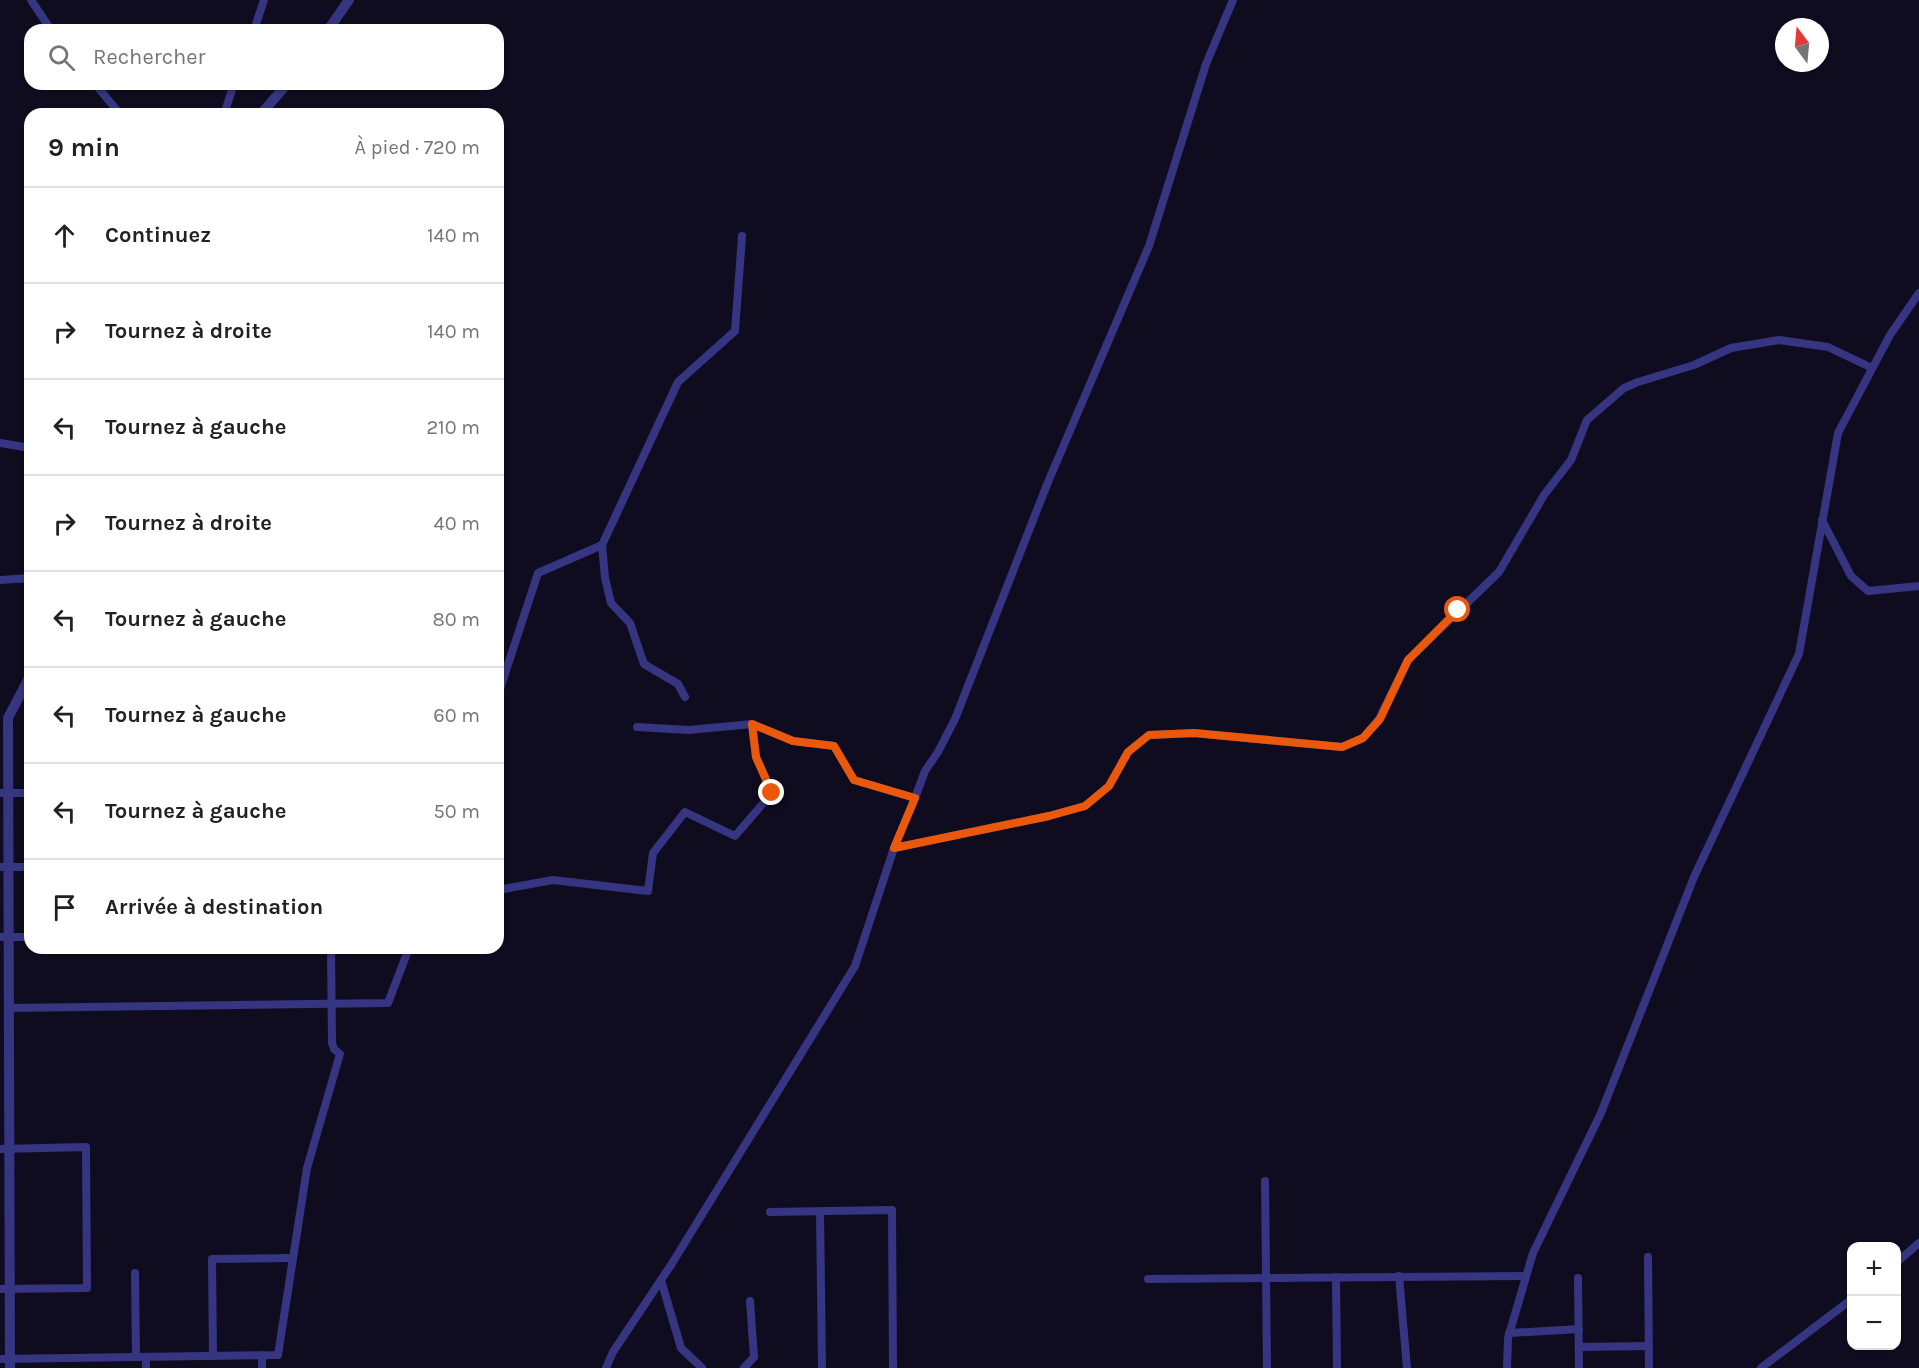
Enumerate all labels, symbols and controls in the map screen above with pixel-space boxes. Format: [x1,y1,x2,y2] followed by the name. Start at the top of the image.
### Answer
[1775,18,1829,72] north arrow
[24,24,504,90] search box
[45,41,78,74] icon: search
[93,44,206,70] text: Rechercher
[48,132,120,163] text: 9 min
[355,136,480,159] text: À pied · 720 m
[48,219,81,252] icon: ahead
[105,222,211,248] text: Continuez
[427,224,480,247] text: 140 m
[48,315,81,348] icon: right
[105,318,272,344] text: Tournez à droite
[427,320,480,343] text: 140 m
[48,411,81,444] icon: left
[105,414,286,440] text: Tournez à gauche
[426,416,480,439] text: 210 m
[48,507,81,540] icon: right
[105,510,272,536] text: Tournez à droite
[434,512,480,535] text: 40 m
[1444,596,1470,622] route start
[48,603,81,636] icon: left
[105,606,286,632] text: Tournez à gauche
[432,608,480,631] text: 80 m
[48,699,81,732] icon: left
[105,702,286,728] text: Tournez à gauche
[433,704,480,727] text: 60 m
[758,779,784,805] route end
[48,795,81,828] icon: left
[105,798,286,824] text: Tournez à gauche
[433,800,480,823] text: 50 m
[48,891,81,924] icon: arrive
[105,894,323,920] text: Arrivée à destination
[1847,1242,1901,1350] map controls
[1847,1242,1901,1296] button: +
[1847,1296,1901,1350] button: −

